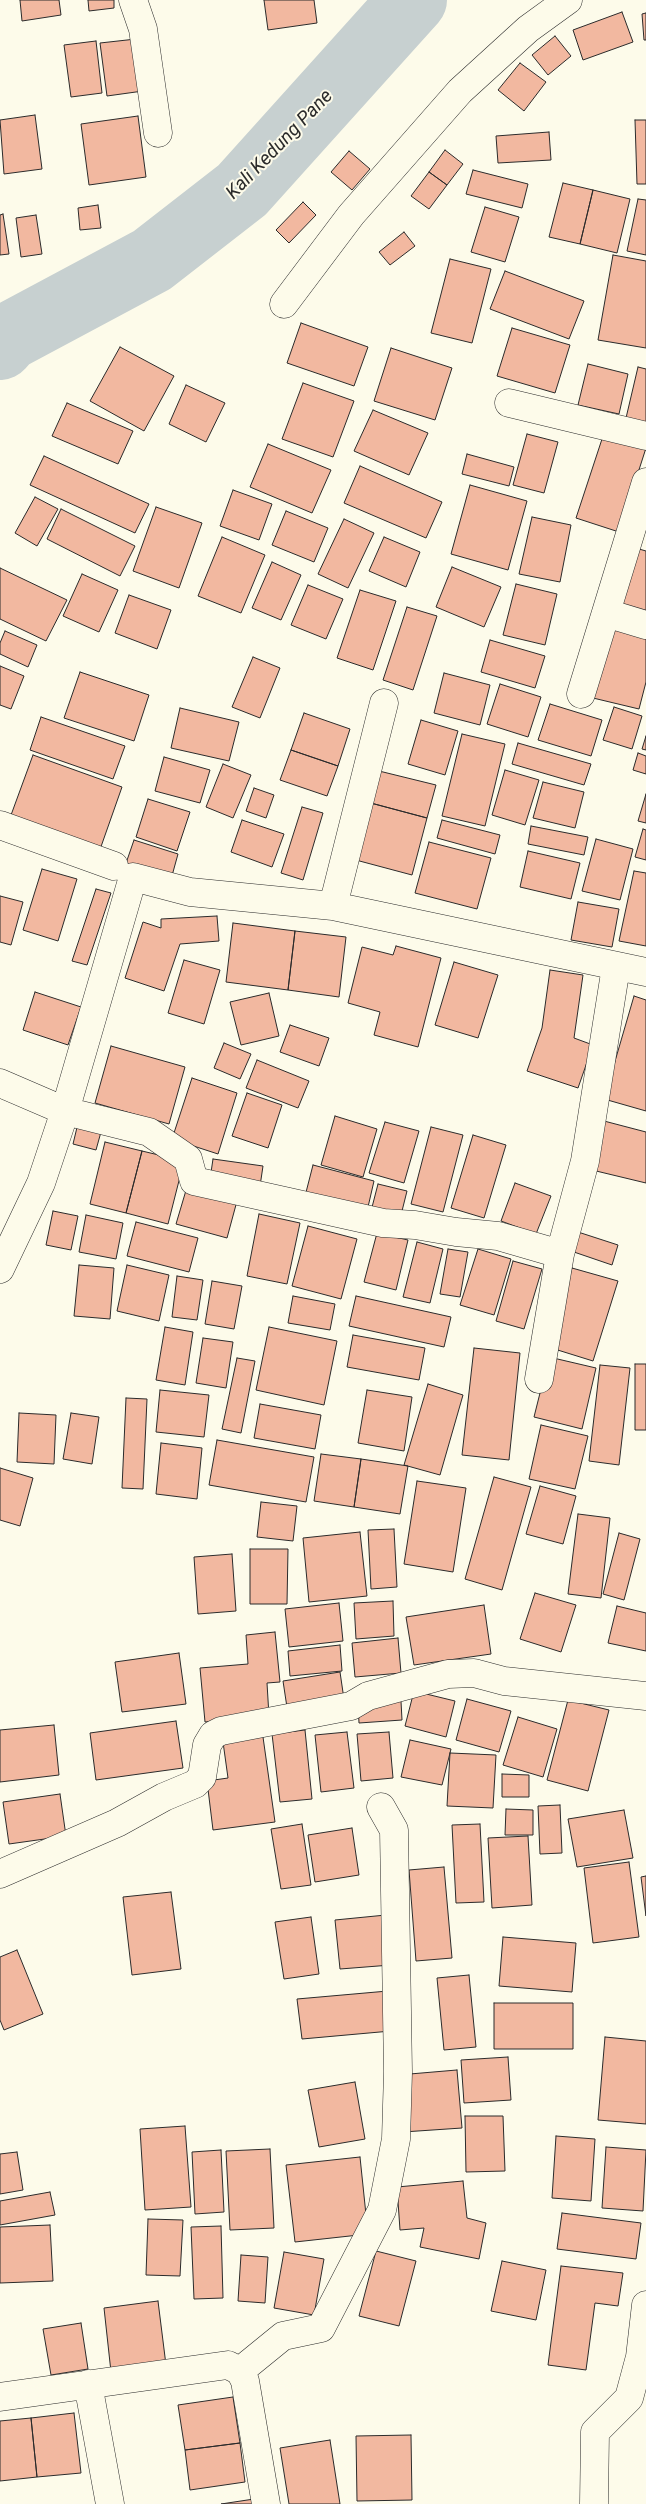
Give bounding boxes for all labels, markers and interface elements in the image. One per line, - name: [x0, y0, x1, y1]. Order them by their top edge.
- water label: Kali Kedung Pane: [222, 85, 338, 205]

